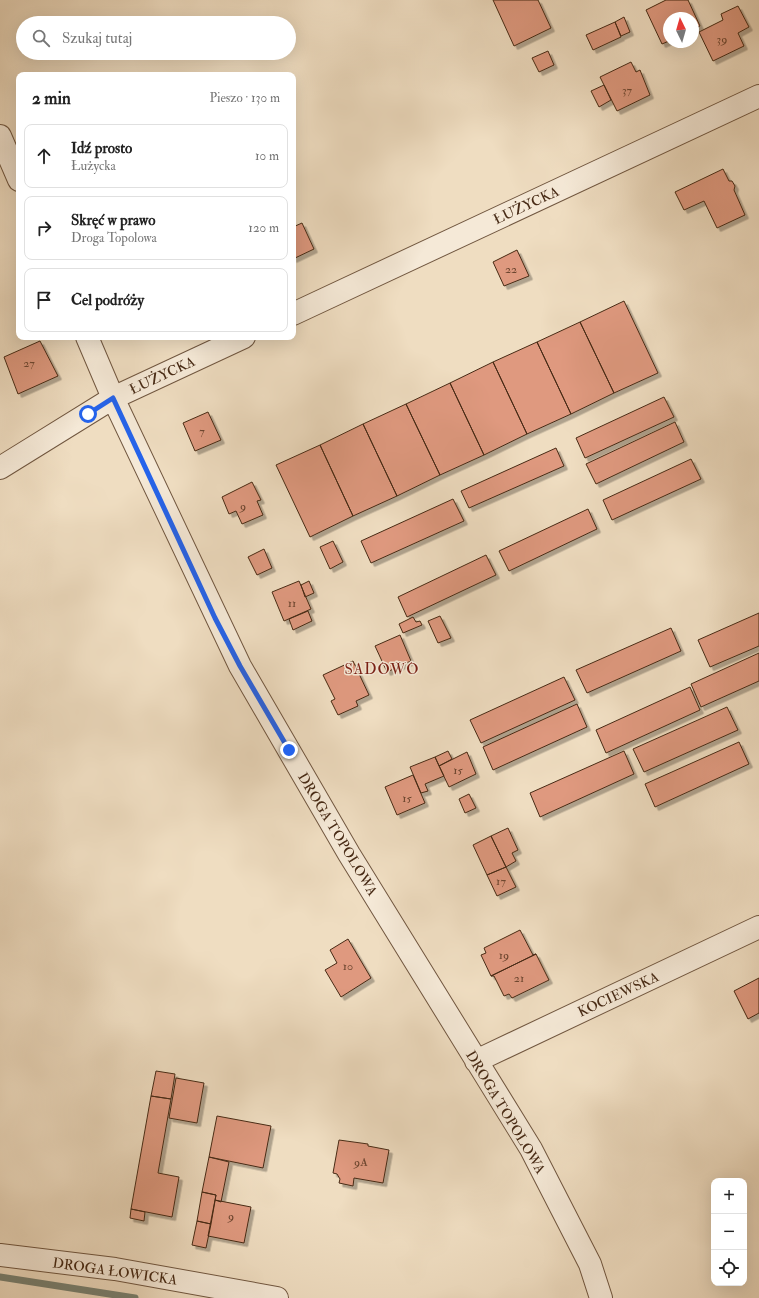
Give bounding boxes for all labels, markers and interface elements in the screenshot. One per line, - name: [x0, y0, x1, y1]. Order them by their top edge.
- north arrow: [663, 12, 699, 48]
- search box: [16, 16, 296, 60]
- icon: search: [30, 27, 52, 49]
- text: Szukaj tutaj: [62, 29, 132, 48]
- house number: 39: [717, 32, 727, 47]
- house number: 37: [622, 83, 633, 98]
- text: 2 min: [32, 88, 71, 109]
- text: Pieszo · 130 m: [209, 90, 280, 106]
- text: Idź prosto: [71, 139, 132, 158]
- icon: ahead: [33, 145, 55, 167]
- text: 10 m: [255, 148, 279, 164]
- text: Łużycka: [71, 158, 116, 174]
- street label: ŁUŻYCKA: [491, 183, 562, 228]
- text: Skręć w prawo: [71, 211, 155, 230]
- icon: right: [33, 217, 55, 239]
- text: 120 m: [248, 220, 279, 236]
- text: Droga Topolowa: [71, 230, 157, 246]
- house number: 22: [505, 262, 517, 277]
- icon: arrive: [33, 289, 55, 311]
- text: Cel podróży: [71, 291, 144, 310]
- street label: ŁUŻYCKA: [127, 353, 198, 398]
- house number: 27: [23, 356, 35, 371]
- route start: [79, 405, 97, 423]
- house number: 7: [199, 424, 205, 439]
- house number: 9: [239, 499, 246, 514]
- house number: 11: [288, 596, 296, 611]
- district label: SADOWO: [344, 660, 420, 679]
- route end: [280, 741, 298, 759]
- house number: 15: [453, 763, 463, 778]
- street label: DROGA TOPOLOWA: [294, 770, 381, 899]
- house number: 15: [402, 791, 412, 806]
- house number: 17: [496, 874, 506, 889]
- house number: 19: [499, 948, 509, 963]
- house number: 10: [343, 959, 353, 974]
- street label: KOCIEWSKA: [575, 968, 661, 1021]
- house number: 21: [514, 971, 524, 986]
- street label: DROGA TOPOLOWA: [462, 1048, 549, 1177]
- house number: 9A: [353, 1155, 368, 1170]
- map controls: [711, 1178, 747, 1286]
- button: +: [711, 1178, 747, 1214]
- house number: 9: [227, 1209, 234, 1224]
- button: −: [711, 1214, 747, 1250]
- button: locate: [711, 1250, 747, 1286]
- street label: DROGA ŁOWICKA: [51, 1254, 179, 1289]

